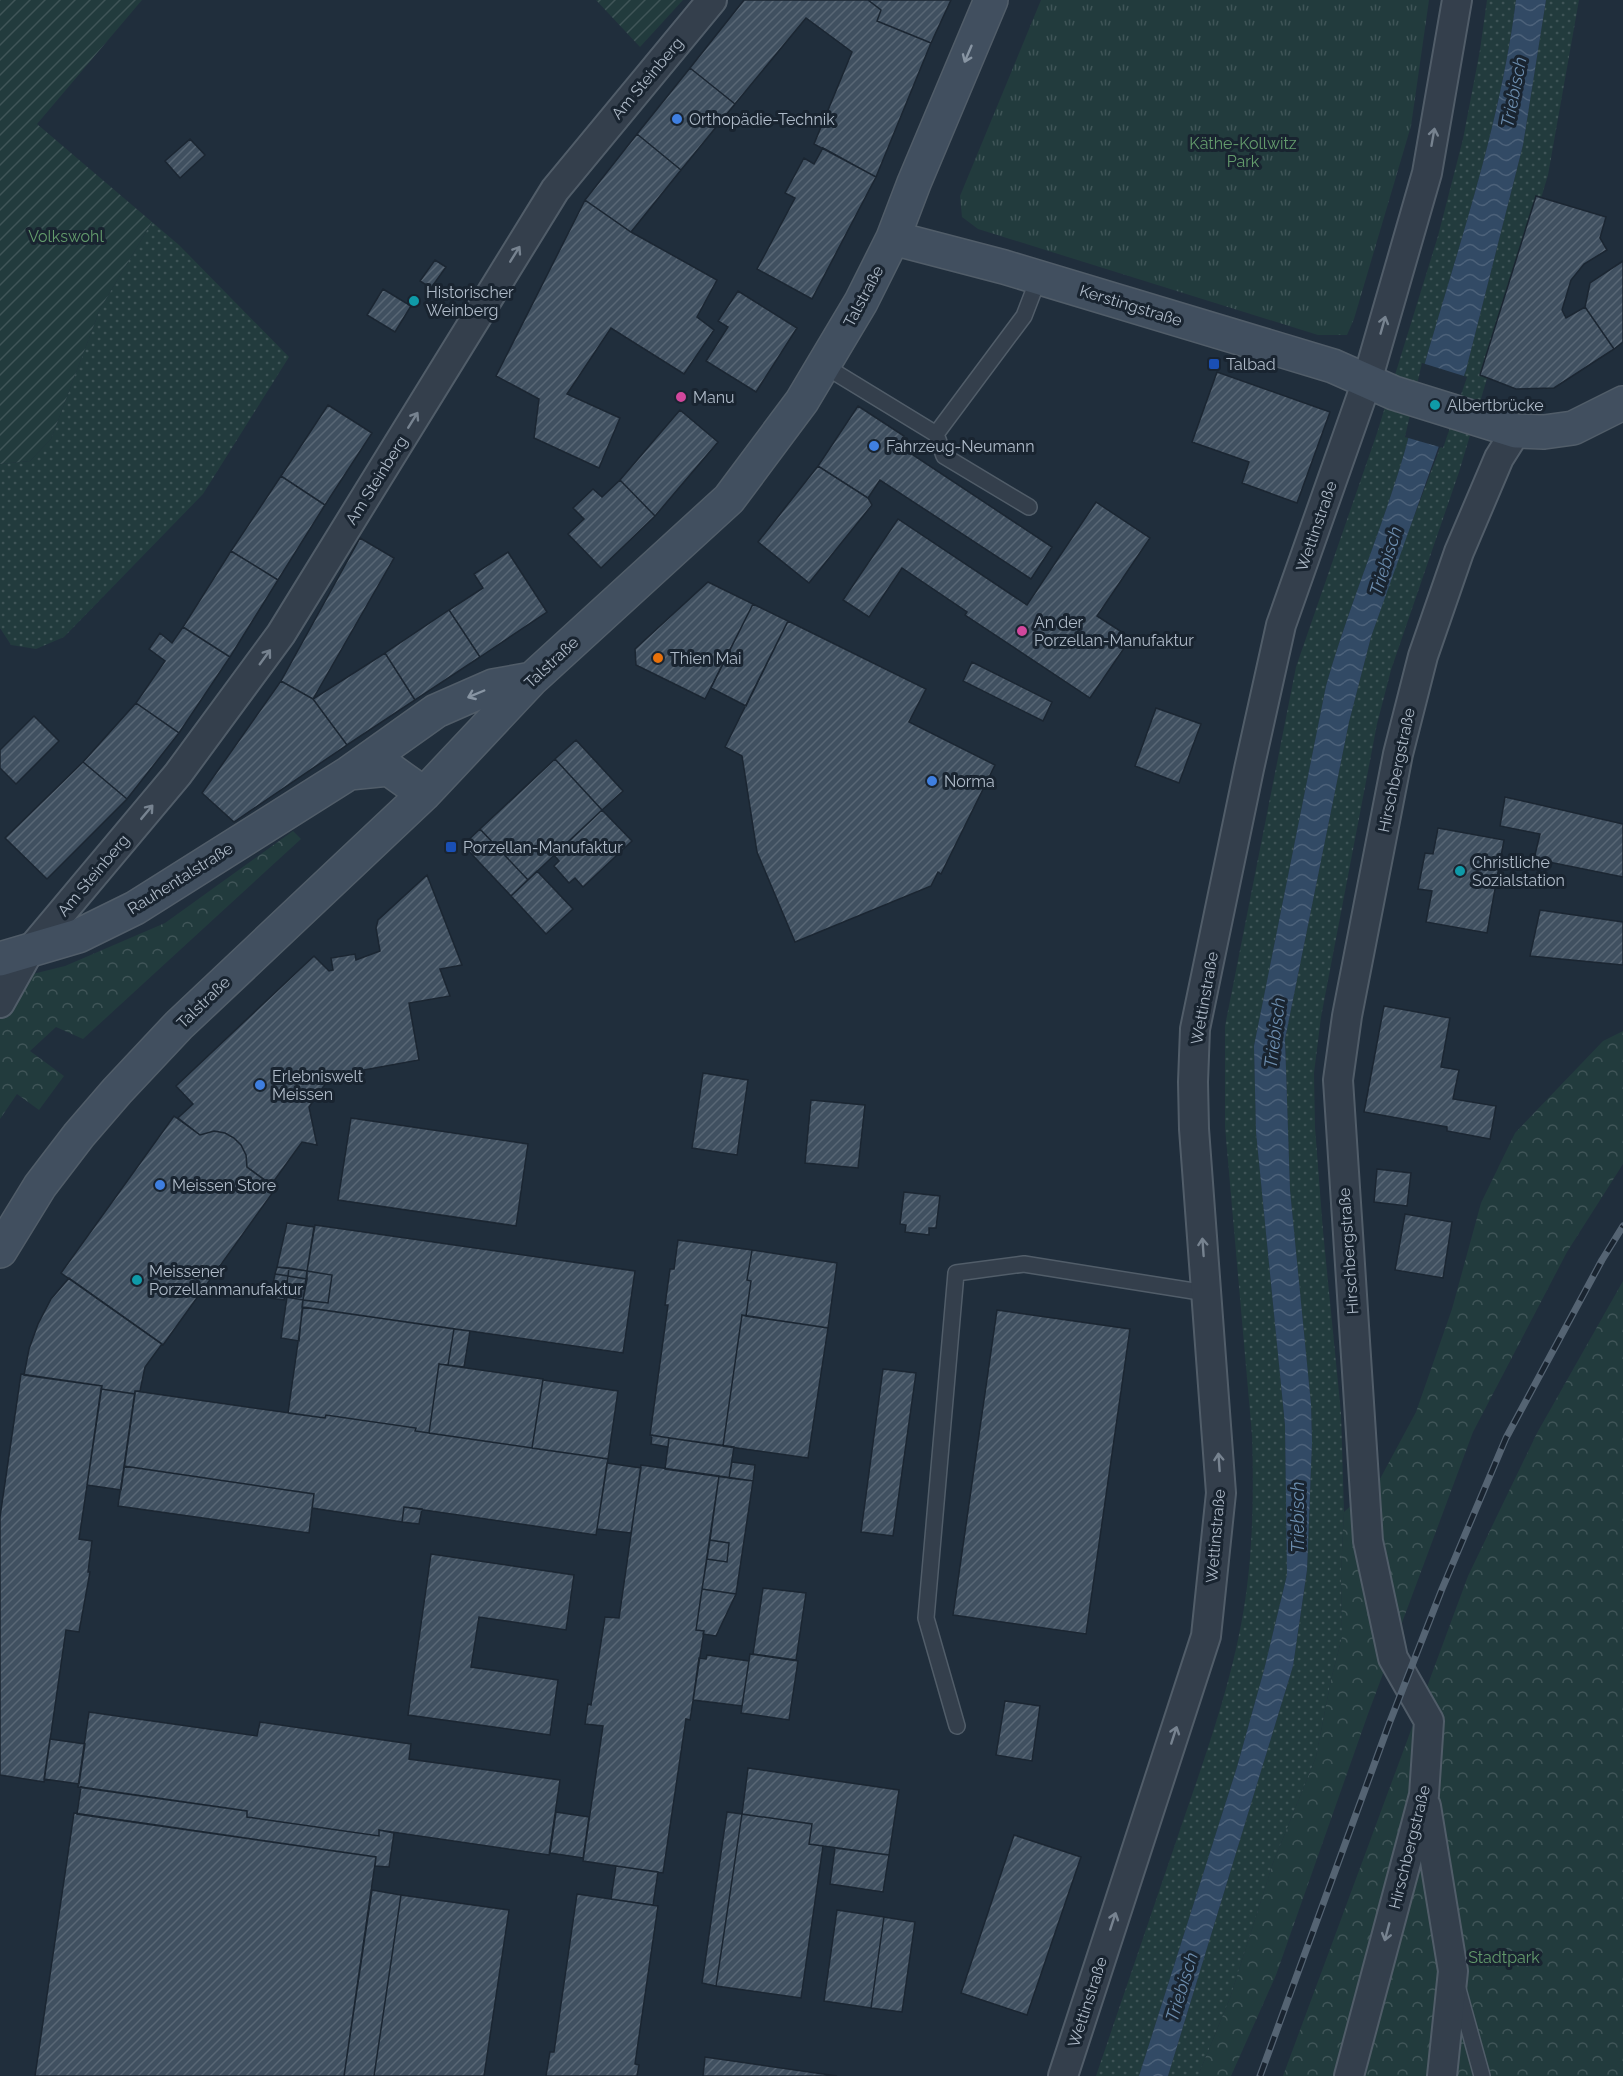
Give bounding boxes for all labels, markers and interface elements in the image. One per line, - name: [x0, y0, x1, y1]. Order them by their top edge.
- street label: Am Steinberg: [608, 33, 687, 123]
- one-way arrow: [962, 45, 973, 63]
- water label: Triebisch: [1496, 55, 1531, 129]
- place label: Orthopädie-Technik: [689, 110, 835, 129]
- marker: Orthopädie-Technik: [670, 112, 684, 126]
- one-way arrow: [1428, 127, 1439, 147]
- park label: Käthe-Kollwitz Park: [1189, 134, 1297, 171]
- park label: Volkswohl: [28, 227, 104, 246]
- one-way arrow: [510, 246, 522, 263]
- street label: Talstraße: [839, 262, 888, 330]
- street label: Kerstingstraße: [1077, 281, 1184, 330]
- place label: Historischer Weinberg: [426, 283, 514, 320]
- marker: Historischer Weinberg: [407, 294, 421, 308]
- one-way arrow: [1378, 316, 1389, 335]
- place label: Talbad: [1226, 355, 1276, 374]
- marker: Talbad: [1207, 357, 1221, 371]
- place label: Manu: [693, 388, 735, 407]
- marker: Manu: [674, 390, 688, 404]
- place label: Albertbrücke: [1447, 396, 1544, 415]
- marker: Albertbrücke: [1428, 398, 1442, 412]
- one-way arrow: [407, 412, 419, 429]
- street label: Am Steinberg: [342, 432, 411, 528]
- place label: Fahrzeug-Neumann: [886, 437, 1034, 456]
- marker: Fahrzeug-Neumann: [867, 439, 881, 453]
- street label: Wettinstraße: [1292, 479, 1341, 574]
- water label: Triebisch: [1365, 524, 1406, 598]
- place label: An der Porzellan-Manufaktur: [1034, 613, 1194, 650]
- marker: An der Porzellan-Manufaktur: [1015, 624, 1029, 638]
- street label: Talstraße: [520, 633, 582, 692]
- one-way arrow: [259, 649, 271, 665]
- place label: Thien Mai: [670, 649, 742, 668]
- marker: Thien Mai: [651, 651, 665, 665]
- one-way arrow: [467, 689, 486, 700]
- street label: Hirschbergstraße: [1374, 706, 1419, 834]
- place label: Norma: [944, 772, 995, 791]
- marker: Norma: [925, 774, 939, 788]
- one-way arrow: [140, 804, 153, 820]
- street label: Am Steinberg: [54, 830, 133, 920]
- street label: Rauhentalstraße: [124, 838, 236, 918]
- place label: Porzellan-Manufaktur: [463, 838, 623, 857]
- marker: Porzellan-Manufaktur: [444, 840, 458, 854]
- place label: Christliche Sozialstation: [1472, 853, 1565, 890]
- marker: Christliche Sozialstation: [1453, 864, 1467, 878]
- street label: Wettinstraße: [1187, 950, 1222, 1046]
- street label: Talstraße: [173, 972, 234, 1032]
- water label: Triebisch: [1260, 996, 1289, 1070]
- place label: Erlebniswelt Meissen: [272, 1067, 364, 1104]
- marker: Erlebniswelt Meissen: [253, 1078, 267, 1092]
- place label: Meissen Store: [172, 1176, 276, 1195]
- marker: Meissen Store: [153, 1178, 167, 1192]
- street label: Hirschbergstraße: [1335, 1187, 1362, 1315]
- one-way arrow: [1197, 1237, 1208, 1257]
- place label: Meissener Porzellanmanufaktur: [149, 1262, 303, 1299]
- marker: Meissener Porzellanmanufaktur: [130, 1273, 144, 1287]
- one-way arrow: [1213, 1453, 1224, 1472]
- water label: Triebisch: [1287, 1481, 1308, 1553]
- street label: Wettinstraße: [1202, 1488, 1229, 1584]
- one-way arrow: [1169, 1726, 1180, 1745]
- street label: Hirschbergstraße: [1385, 1783, 1434, 1911]
- one-way arrow: [1109, 1912, 1120, 1930]
- one-way arrow: [1381, 1922, 1393, 1941]
- park label: Stadtpark: [1468, 1948, 1540, 1967]
- water label: Triebisch: [1161, 1950, 1202, 2024]
- street label: Wettinstraße: [1064, 1954, 1111, 2050]

